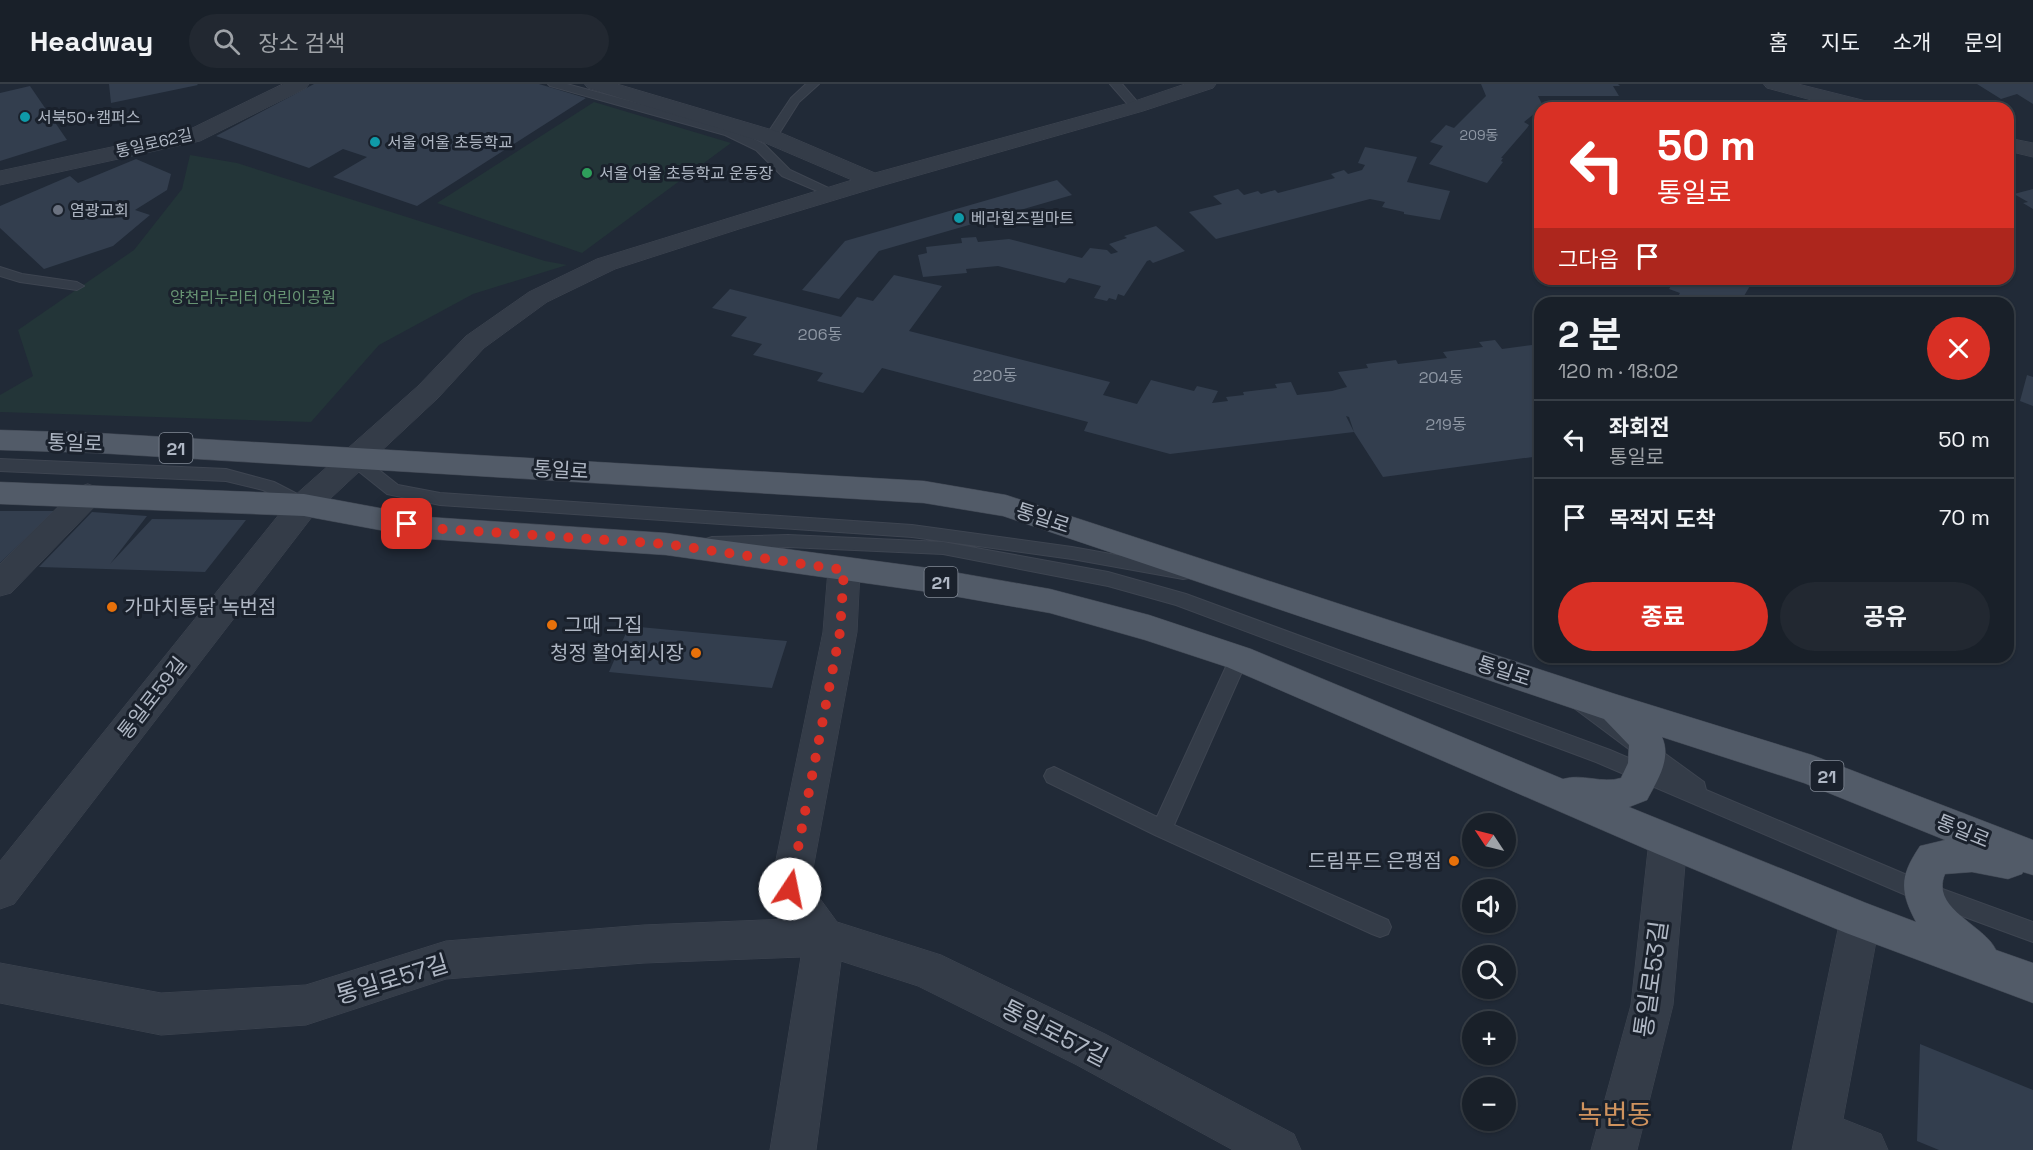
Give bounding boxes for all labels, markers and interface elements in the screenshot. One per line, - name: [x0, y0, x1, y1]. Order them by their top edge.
- search box: [189, 14, 609, 68]
- text: Headway: [30, 23, 153, 59]
- icon: search: [210, 25, 243, 58]
- text: 장소 검색: [258, 29, 345, 57]
- text: 홈: [1769, 29, 1788, 56]
- text: 지도: [1821, 29, 1860, 56]
- text: 소개: [1893, 29, 1931, 56]
- text: 문의: [1964, 29, 2003, 56]
- place label: 서북50+캠퍼스: [37, 107, 140, 128]
- marker: 서북50+캠퍼스: [18, 110, 32, 124]
- text: 50 m: [1657, 119, 1756, 172]
- street label: 통일로62길: [114, 124, 194, 162]
- house number: 209동: [1460, 126, 1499, 144]
- icon: left: [1558, 126, 1636, 204]
- place label: 서울 어울 초등학교: [387, 132, 513, 153]
- marker: 서울 어울 초등학교: [368, 135, 382, 149]
- place label: 서울 어울 초등학교 운동장: [599, 163, 774, 184]
- marker: 서울 어울 초등학교 운동장: [580, 166, 594, 180]
- text: 통일로: [1657, 175, 1732, 210]
- place label: 염광교회: [70, 200, 129, 221]
- marker: 염광교회: [51, 203, 65, 217]
- place label: 베라힐즈필마트: [971, 208, 1074, 229]
- marker: 베라힐즈필마트: [952, 211, 966, 225]
- icon: arrive: [1631, 240, 1664, 273]
- text: 그다음: [1558, 245, 1619, 273]
- park label: 양천리누리터 어린이공원: [170, 287, 336, 308]
- text: 2 분: [1558, 312, 1622, 358]
- button: close: [1927, 317, 1990, 380]
- house number: 206동: [798, 324, 842, 345]
- text: 120 m · 18:02: [1558, 358, 1678, 384]
- house number: 220동: [973, 365, 1017, 386]
- house number: 204동: [1419, 367, 1464, 388]
- text: 좌회전: [1609, 413, 1670, 441]
- house number: 219동: [1426, 414, 1467, 435]
- icon: left: [1558, 423, 1591, 456]
- text: 50 m: [1938, 425, 1990, 453]
- street label: 통일로: [47, 429, 103, 457]
- road number: 21: [160, 433, 192, 463]
- text: 통일로: [1609, 444, 1664, 470]
- street label: 통일로: [533, 456, 589, 484]
- street label: 통일로: [1013, 497, 1073, 539]
- pin: [381, 498, 432, 549]
- icon: arrive: [1558, 501, 1591, 534]
- text: 70 m: [1939, 503, 1990, 531]
- text: 목적지 도착: [1609, 505, 1716, 533]
- icon: arrive: [390, 507, 423, 540]
- road number: 21: [924, 567, 958, 597]
- button: 종료: [1558, 582, 1768, 651]
- button: 공유: [1780, 582, 1990, 651]
- place label: 가마치통닭 녹번점: [124, 594, 276, 620]
- marker: 가마치통닭 녹번점: [105, 600, 119, 614]
- place label: 그때 그집: [564, 612, 643, 638]
- marker: 그때 그집: [545, 618, 559, 632]
- place label: 청정 활어회시장: [550, 640, 684, 666]
- marker: 청정 활어회시장: [689, 646, 703, 660]
- street label: 통일로: [1474, 650, 1534, 692]
- street label: 통일로59길: [112, 651, 192, 745]
- road number: 21: [1810, 761, 1844, 791]
- street label: 통일로: [1933, 809, 1993, 853]
- north arrow: [1462, 813, 1516, 867]
- map controls: [1462, 813, 1516, 1131]
- place label: 드림푸드 은평점: [1308, 848, 1442, 874]
- marker: 드림푸드 은평점: [1447, 854, 1461, 868]
- position arrow: [758, 857, 822, 921]
- button: sound: [1462, 879, 1516, 933]
- street label: 통일로53길: [1627, 919, 1675, 1039]
- button: search: [1462, 945, 1516, 999]
- street label: 통일로57길: [332, 947, 452, 1011]
- street label: 통일로57길: [996, 993, 1114, 1073]
- button: +: [1462, 1011, 1516, 1065]
- button: −: [1462, 1077, 1516, 1131]
- district label: 녹번동: [1578, 1097, 1652, 1132]

